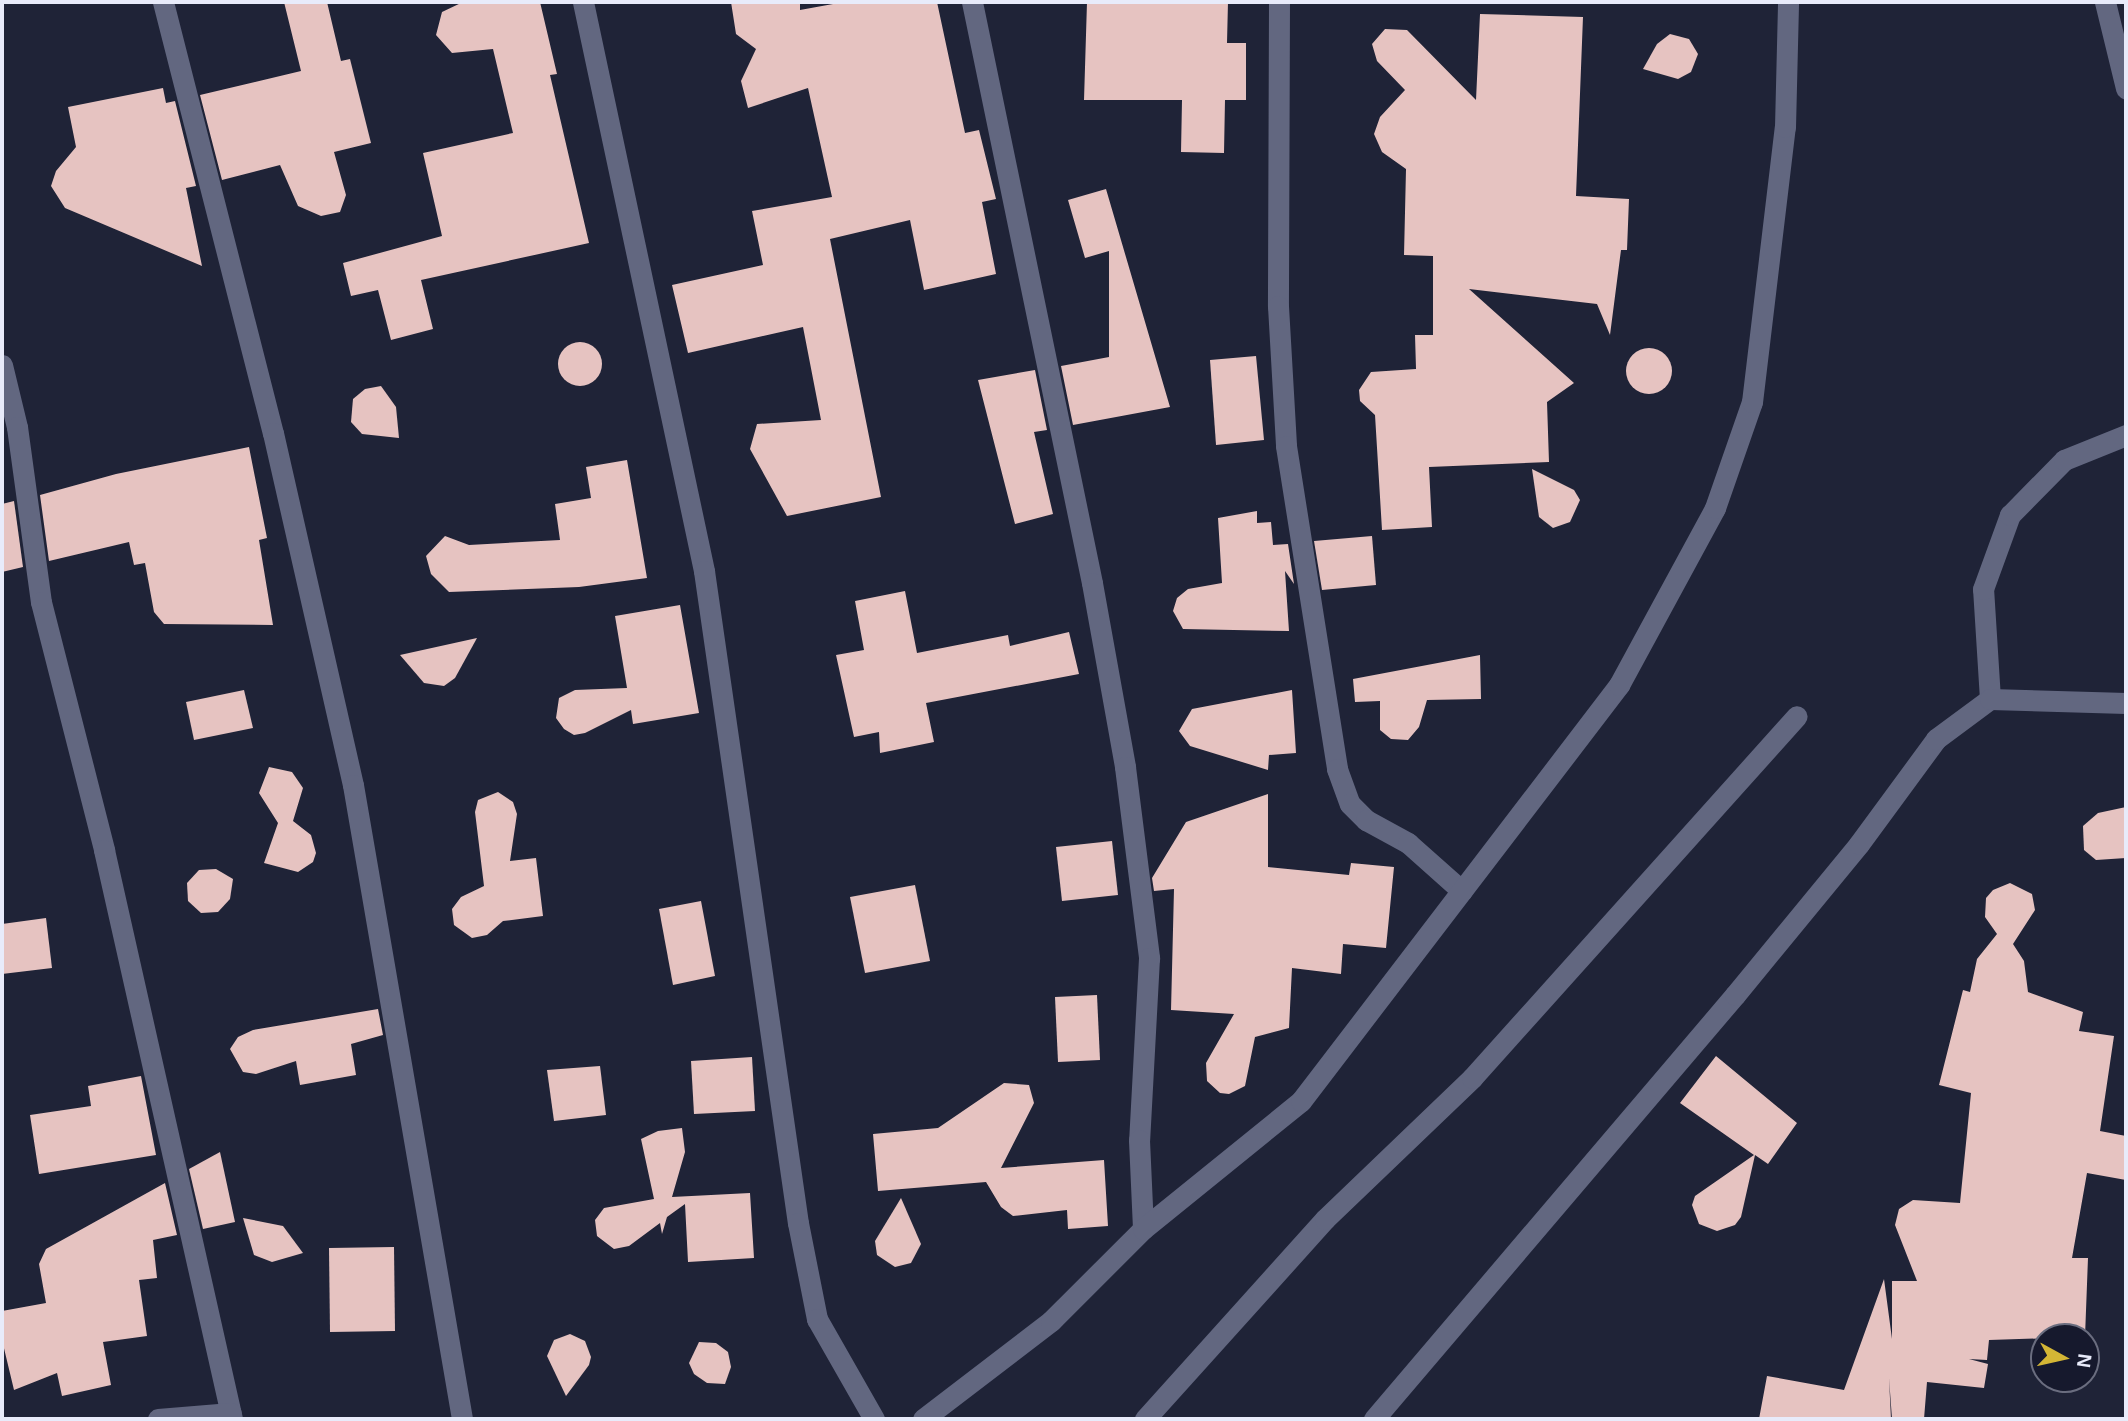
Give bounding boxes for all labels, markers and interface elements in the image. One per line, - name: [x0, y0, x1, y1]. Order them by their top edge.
- north arrow: [2030, 1323, 2100, 1393]
- text: N: [2073, 1352, 2096, 1369]

